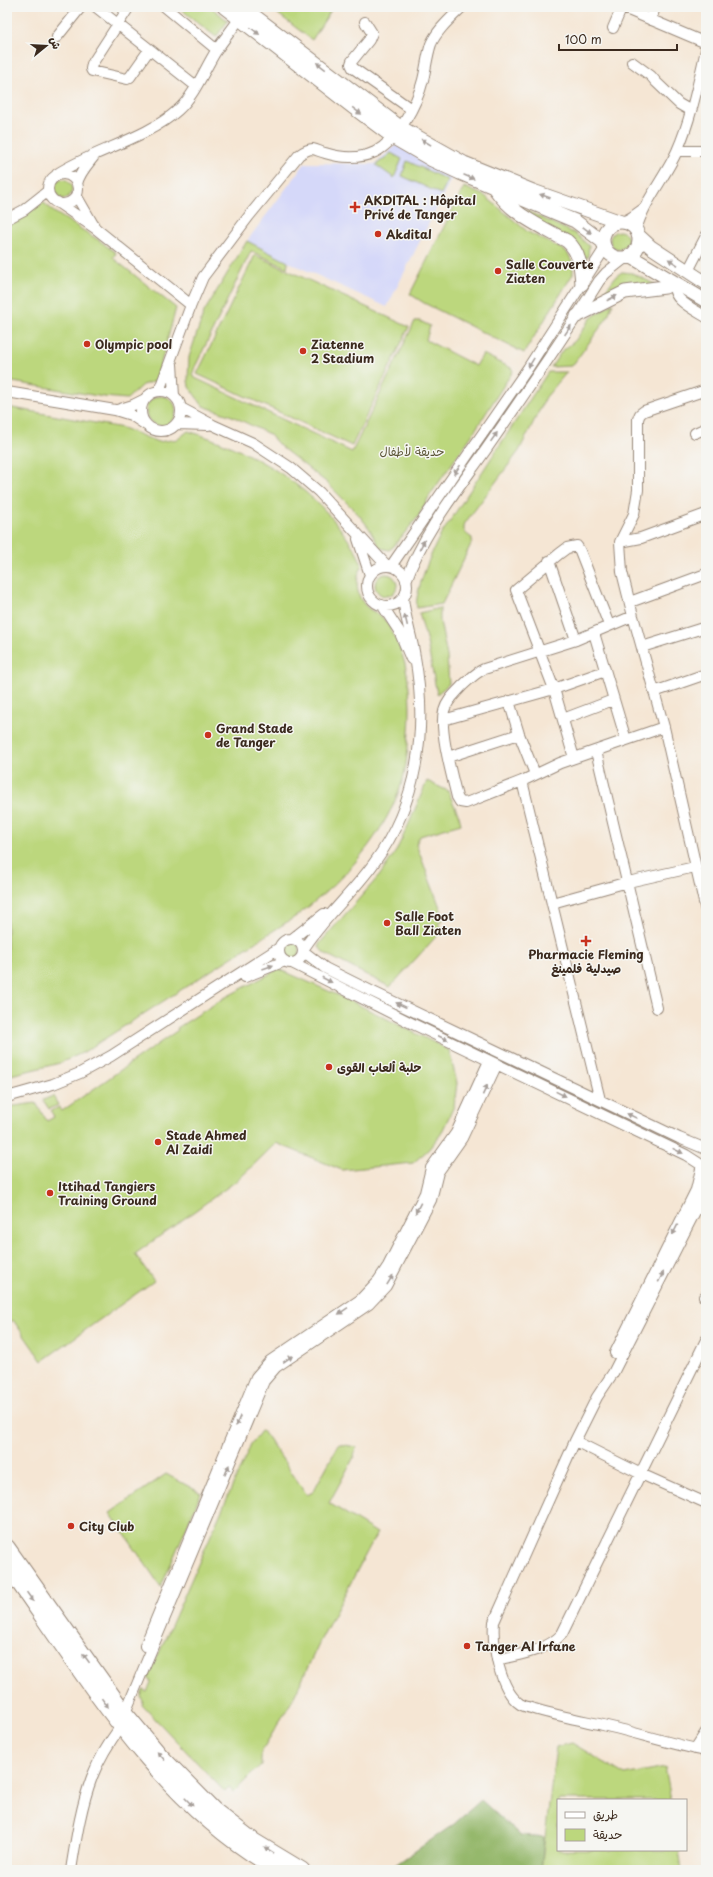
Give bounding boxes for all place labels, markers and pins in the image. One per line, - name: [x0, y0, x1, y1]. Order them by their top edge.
- place label: AKDITAL : Hôpital Privé de Tanger: [364, 191, 476, 223]
- marker: AKDITAL : Hôpital Privé de Tanger: [349, 201, 361, 213]
- place label: Akdital: [386, 225, 432, 243]
- marker: Akdital: [373, 229, 383, 239]
- place label: Salle Couverte Ziaten: [506, 255, 593, 287]
- marker: Salle Couverte Ziaten: [493, 266, 503, 276]
- place label: Olympic pool: [95, 335, 173, 353]
- place label: Ziatenne 2 Stadium: [311, 335, 374, 367]
- marker: Olympic pool: [82, 339, 92, 349]
- marker: Ziatenne 2 Stadium: [298, 346, 308, 356]
- place label: Grand Stade de Tanger: [216, 719, 294, 751]
- marker: Grand Stade de Tanger: [203, 730, 213, 740]
- place label: Salle Foot Ball Ziaten: [395, 907, 461, 939]
- marker: Salle Foot Ball Ziaten: [382, 918, 392, 928]
- marker: Pharmacie Fleming صيدلية فلمينغ: [581, 936, 591, 946]
- place label: Pharmacie Fleming صيدلية فلمينغ: [528, 945, 644, 978]
- place label: حلبة ألعاب القوى: [337, 1058, 422, 1076]
- marker: حلبة ألعاب القوى: [324, 1062, 334, 1072]
- place label: Stade Ahmed Al Zaidi: [165, 1126, 247, 1158]
- marker: Stade Ahmed Al Zaidi: [153, 1137, 163, 1147]
- place label: Ittihad Tangiers Training Ground: [58, 1177, 157, 1209]
- marker: Ittihad Tangiers Training Ground: [45, 1188, 55, 1198]
- place label: City Club: [79, 1517, 134, 1535]
- marker: City Club: [66, 1521, 76, 1531]
- place label: Tanger Al Irfane: [475, 1637, 576, 1655]
- marker: Tanger Al Irfane: [462, 1641, 472, 1651]

